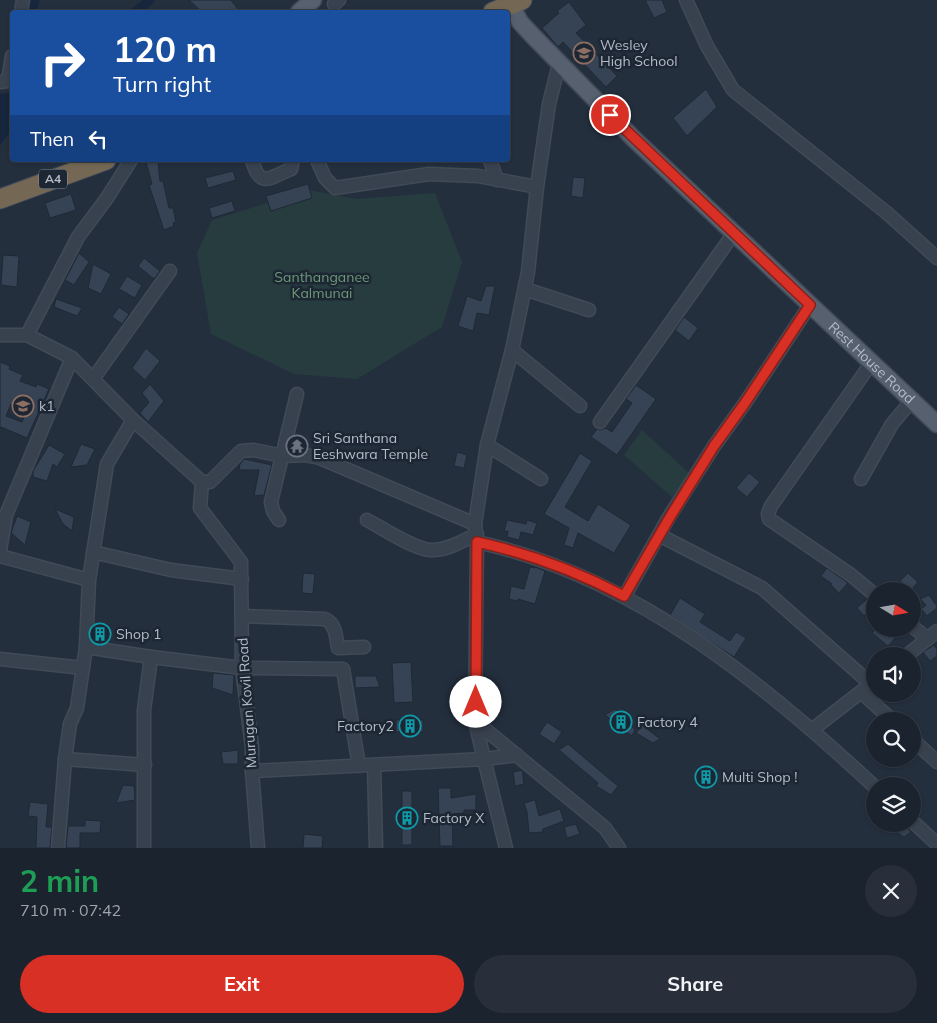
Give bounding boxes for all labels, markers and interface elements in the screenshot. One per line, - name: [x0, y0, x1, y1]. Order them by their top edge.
- text: 120 m: [113, 27, 217, 71]
- icon: right: [30, 30, 95, 95]
- place label: Wesley High School: [600, 36, 678, 70]
- school or university icon: Wesley High School: [572, 41, 596, 65]
- text: Turn right: [113, 70, 211, 98]
- pin: [589, 94, 631, 136]
- icon: arrive: [596, 101, 624, 129]
- icon: left: [84, 125, 112, 153]
- text: Then: [30, 127, 74, 151]
- road number: A4: [39, 170, 67, 188]
- park label: Santhanganee Kalmunai: [274, 268, 370, 302]
- street label: Rest House Road: [825, 318, 919, 408]
- school or university icon: k1: [11, 394, 35, 418]
- place label: k1: [39, 397, 55, 415]
- place label: Sri Santhana Eeshwara Temple: [313, 429, 428, 463]
- temple icon: Sri Santhana Eeshwara Temple: [285, 434, 309, 458]
- north arrow: [866, 582, 921, 638]
- map controls: [866, 582, 921, 832]
- building icon: Shop 1: [88, 622, 112, 646]
- place label: Shop 1: [116, 625, 161, 643]
- street label: Murugan Kovil Road: [233, 637, 261, 769]
- button: sound: [866, 647, 921, 702]
- position arrow: [449, 675, 501, 727]
- building icon: Factory 4: [609, 710, 633, 734]
- button: search: [866, 712, 921, 767]
- place label: Factory 4: [637, 713, 698, 731]
- building icon: Factory2: [398, 714, 422, 738]
- place label: Factory2: [337, 717, 394, 735]
- building icon: Multi Shop !: [694, 765, 718, 789]
- place label: Multi Shop !: [722, 768, 797, 786]
- button: layers: [866, 777, 921, 832]
- building icon: Factory X: [395, 806, 419, 830]
- place label: Factory X: [423, 809, 484, 827]
- text: 2 min: [20, 862, 99, 900]
- button: close: [865, 865, 917, 917]
- text: 710 m · 07:42: [20, 900, 121, 920]
- button: Exit: [20, 955, 464, 1013]
- button: Share: [474, 955, 917, 1013]

